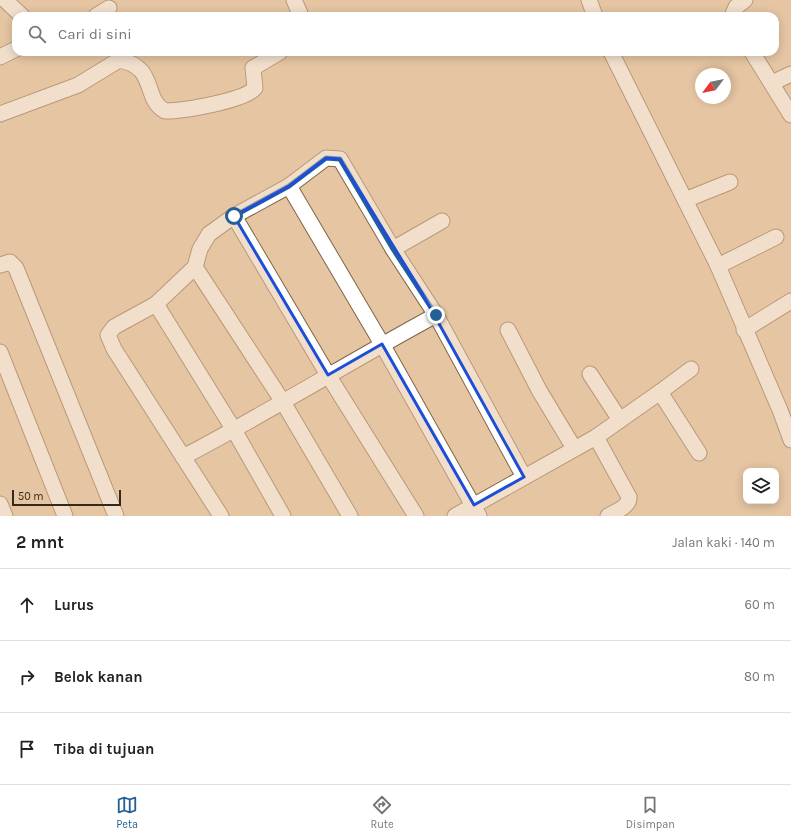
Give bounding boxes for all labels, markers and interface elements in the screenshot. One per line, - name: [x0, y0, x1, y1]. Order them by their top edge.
- search box: [12, 12, 779, 56]
- icon: search: [26, 23, 48, 45]
- text: Cari di sini: [58, 25, 132, 43]
- north arrow: [695, 68, 731, 104]
- route start: [225, 207, 243, 225]
- route end: [427, 306, 445, 324]
- map controls: [743, 468, 779, 504]
- button: layers: [743, 468, 779, 504]
- scale bar: [12, 488, 121, 507]
- text: 50 m: [18, 490, 44, 503]
- text: 2 mnt: [16, 532, 64, 552]
- text: Jalan kaki · 140 m: [672, 535, 775, 550]
- icon: ahead: [16, 594, 38, 616]
- text: Lurus: [54, 596, 94, 614]
- text: 60 m: [745, 597, 775, 612]
- icon: right: [16, 666, 38, 688]
- text: Belok kanan: [54, 668, 143, 686]
- text: 80 m: [744, 669, 775, 684]
- icon: arrive: [16, 738, 38, 760]
- text: Tiba di tujuan: [54, 740, 154, 758]
- tab: Peta: [116, 794, 138, 831]
- tab: Rute: [370, 794, 394, 831]
- tab: Disimpan: [626, 794, 675, 831]

